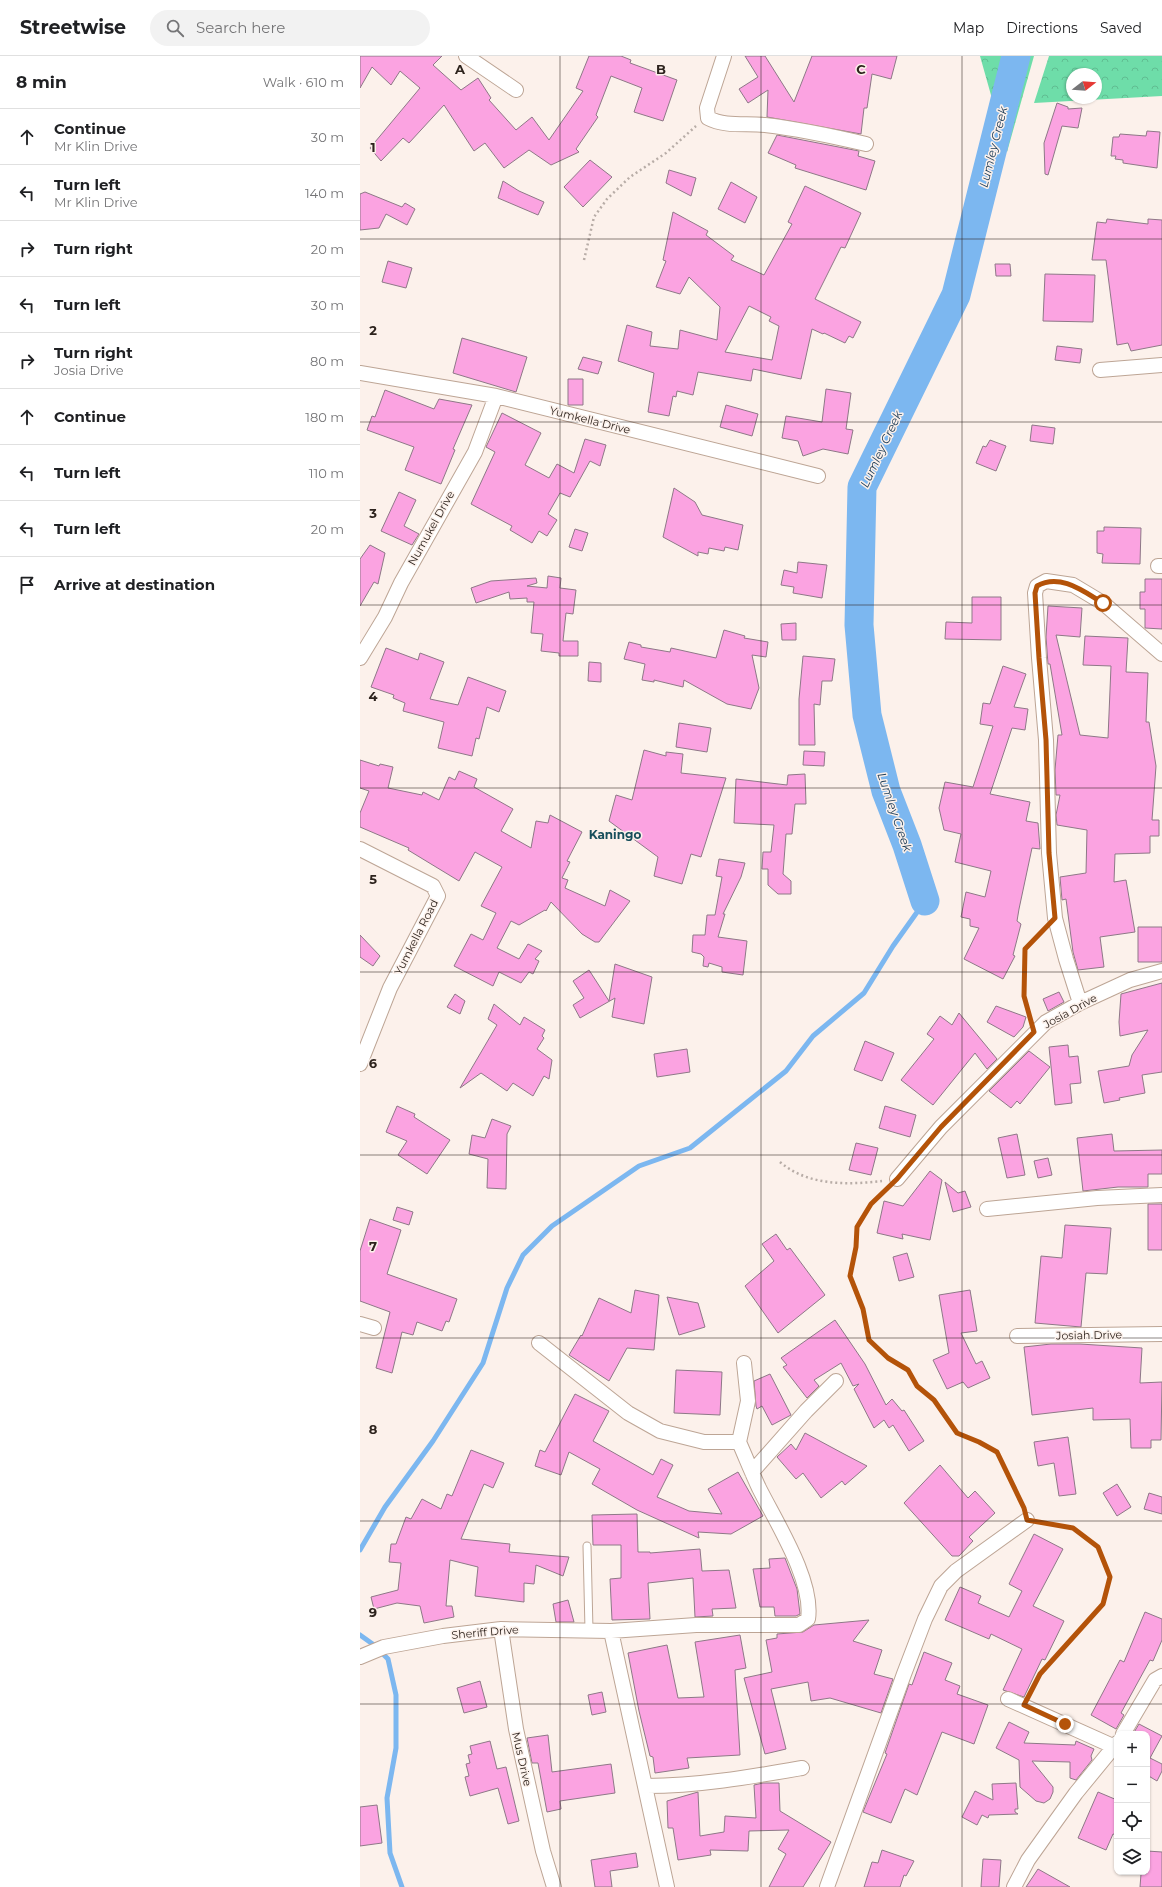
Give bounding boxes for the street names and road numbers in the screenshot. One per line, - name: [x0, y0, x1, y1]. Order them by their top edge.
- street label: Yumkella Drive: [548, 403, 632, 437]
- street label: Numukel Drive: [405, 488, 457, 568]
- street label: Yumkella Road: [391, 897, 441, 977]
- street label: Josia Drive: [1040, 990, 1099, 1032]
- street label: Josiah Drive: [1055, 1327, 1123, 1343]
- street label: Sheriff Drive: [451, 1622, 519, 1642]
- street label: Mus Drive: [509, 1731, 535, 1788]

